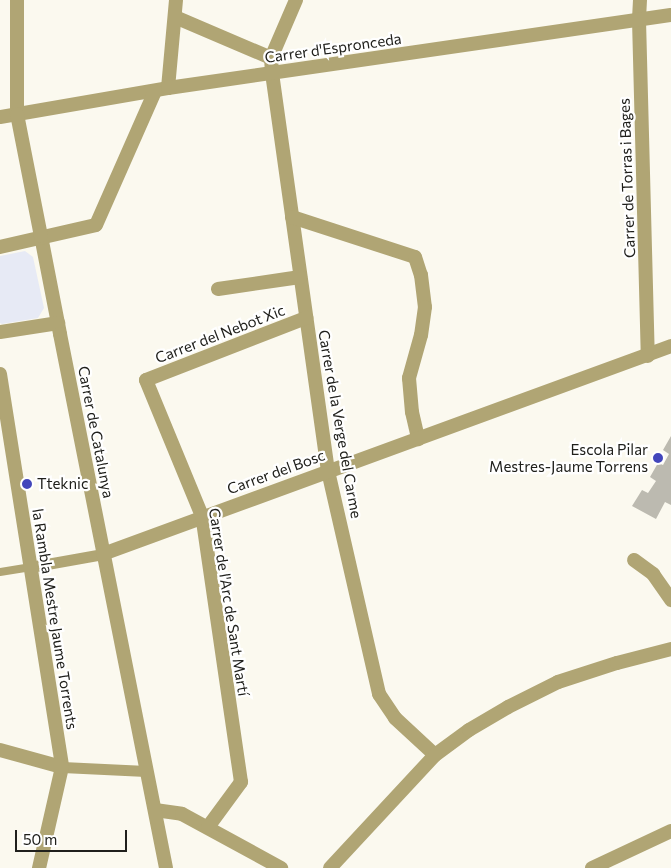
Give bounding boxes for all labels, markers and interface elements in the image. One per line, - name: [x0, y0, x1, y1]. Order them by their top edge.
- street label: Carrer d'Espronceda: [263, 29, 403, 67]
- street label: Carrer de Torras i Bages: [615, 98, 639, 258]
- street label: Carrer del Nebot Xic: [153, 301, 287, 367]
- street label: Carrer de la Verge del Carme: [315, 328, 365, 520]
- street label: Carrer de Catalunya: [74, 364, 118, 500]
- place label: Escola Pilar Mestres-Jaume Torrens: [489, 440, 648, 475]
- street label: Carrer del Bosc: [225, 446, 327, 498]
- marker: Escola Pilar Mestres-Jaume Torrens: [652, 452, 664, 464]
- place label: Tteknic: [37, 475, 88, 493]
- marker: Tteknic: [21, 478, 33, 490]
- street label: la Rambla Mestre Jaume Torrents: [29, 507, 81, 731]
- street label: Carrer de l'Arc de Sant Martí: [205, 507, 253, 697]
- scale bar: [18, 820, 130, 852]
- text: 50 m: [23, 830, 57, 848]

